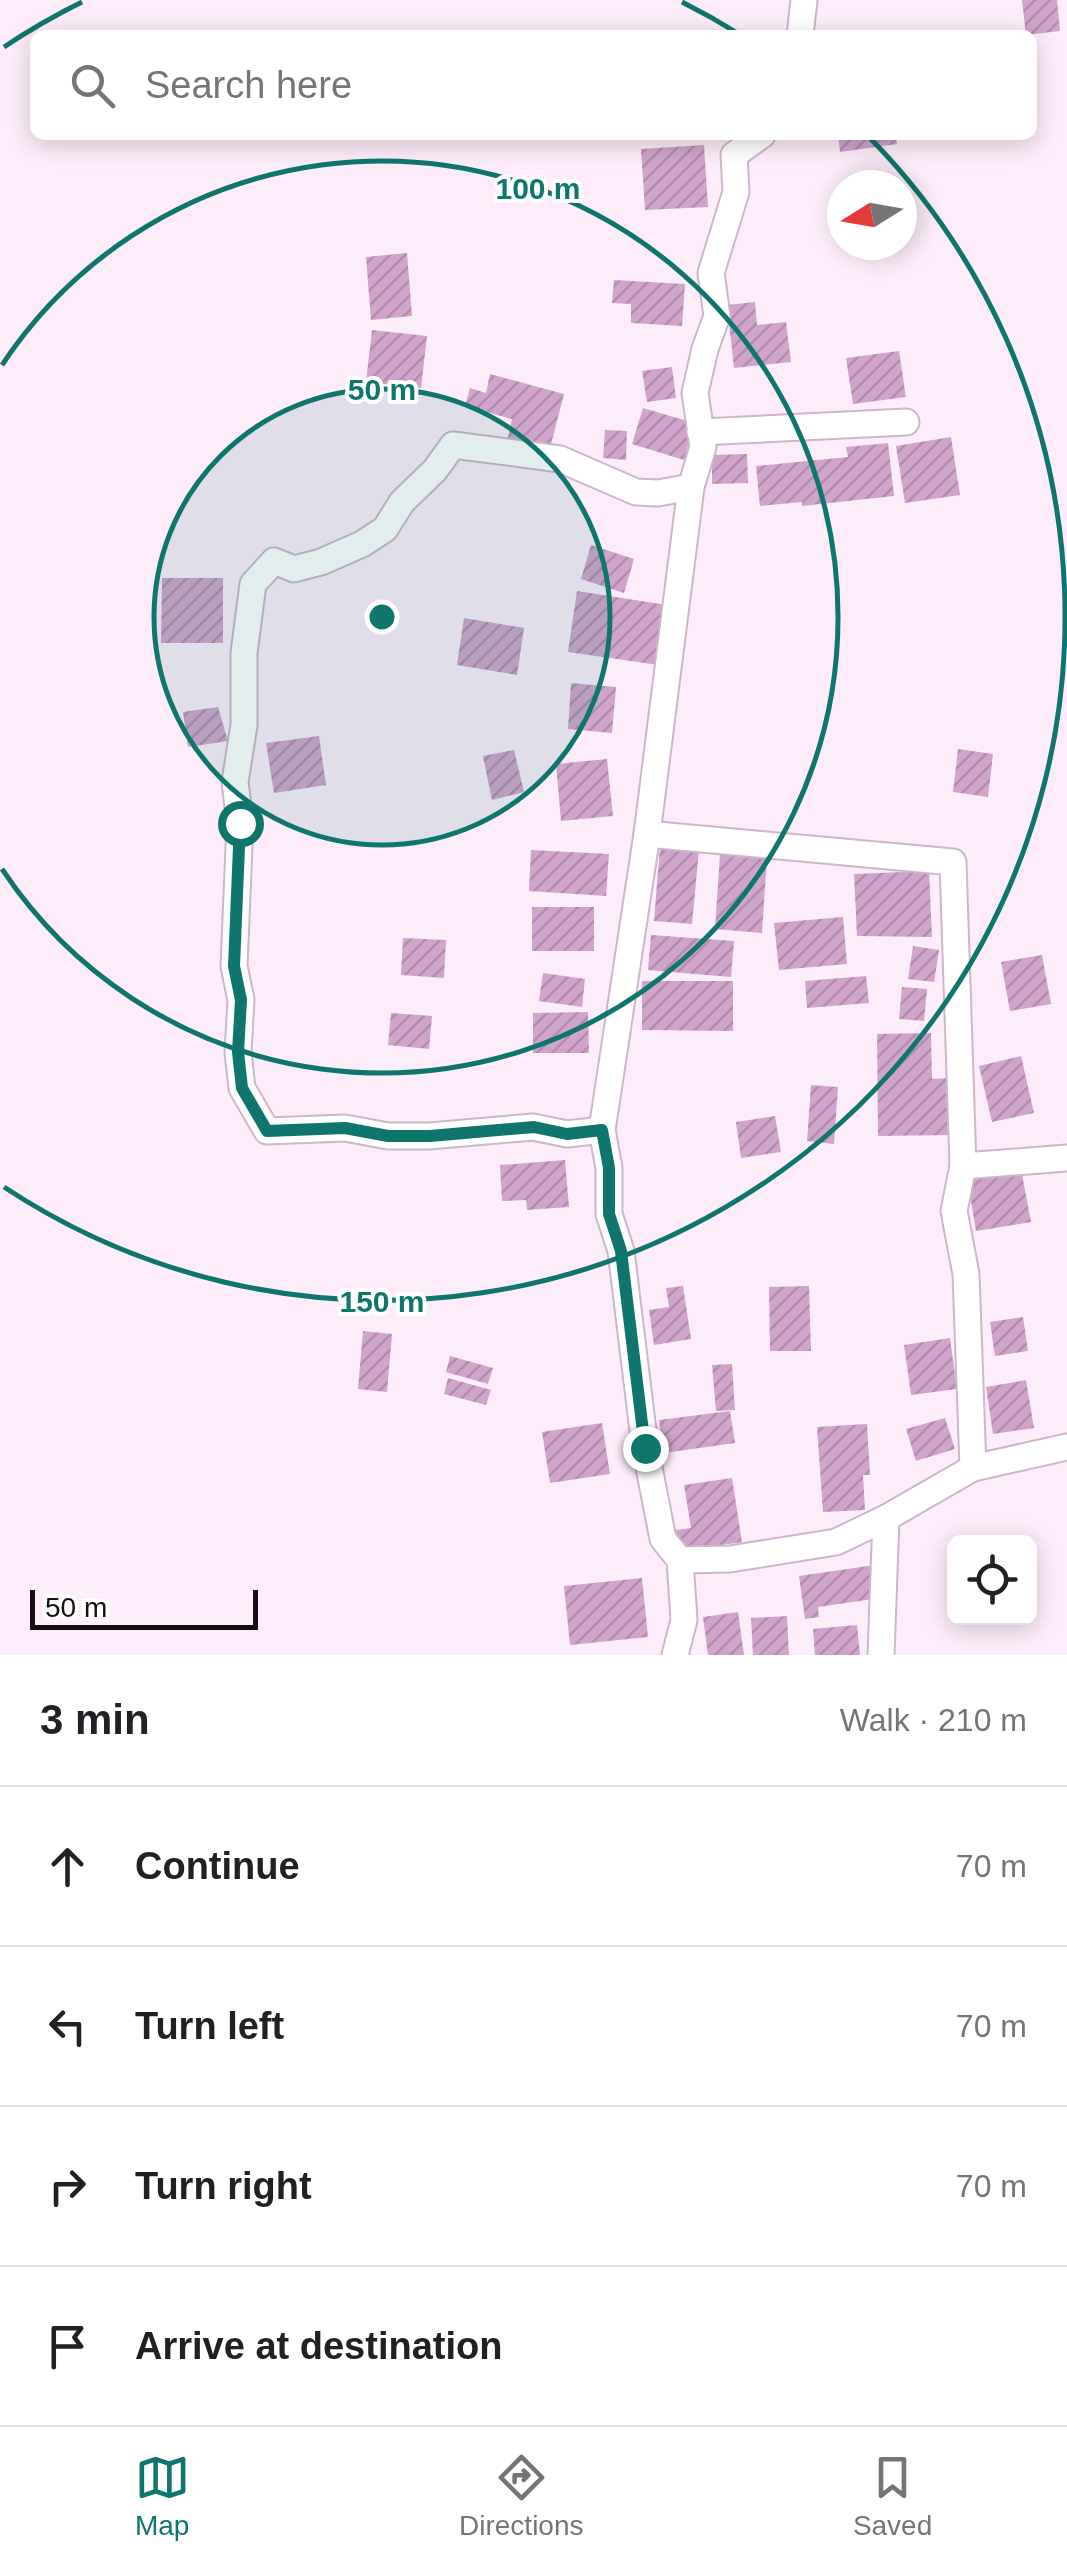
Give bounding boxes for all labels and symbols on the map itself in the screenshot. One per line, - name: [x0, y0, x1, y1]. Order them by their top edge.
- north arrow: [827, 170, 917, 260]
- text: 100 m: [495, 172, 581, 205]
- text: 50 m: [348, 373, 416, 406]
- centre of rings: [364, 599, 400, 635]
- route start: [218, 801, 264, 847]
- text: 150 m: [339, 1285, 425, 1318]
- route end: [623, 1426, 669, 1472]
- scale bar: [30, 1585, 258, 1630]

